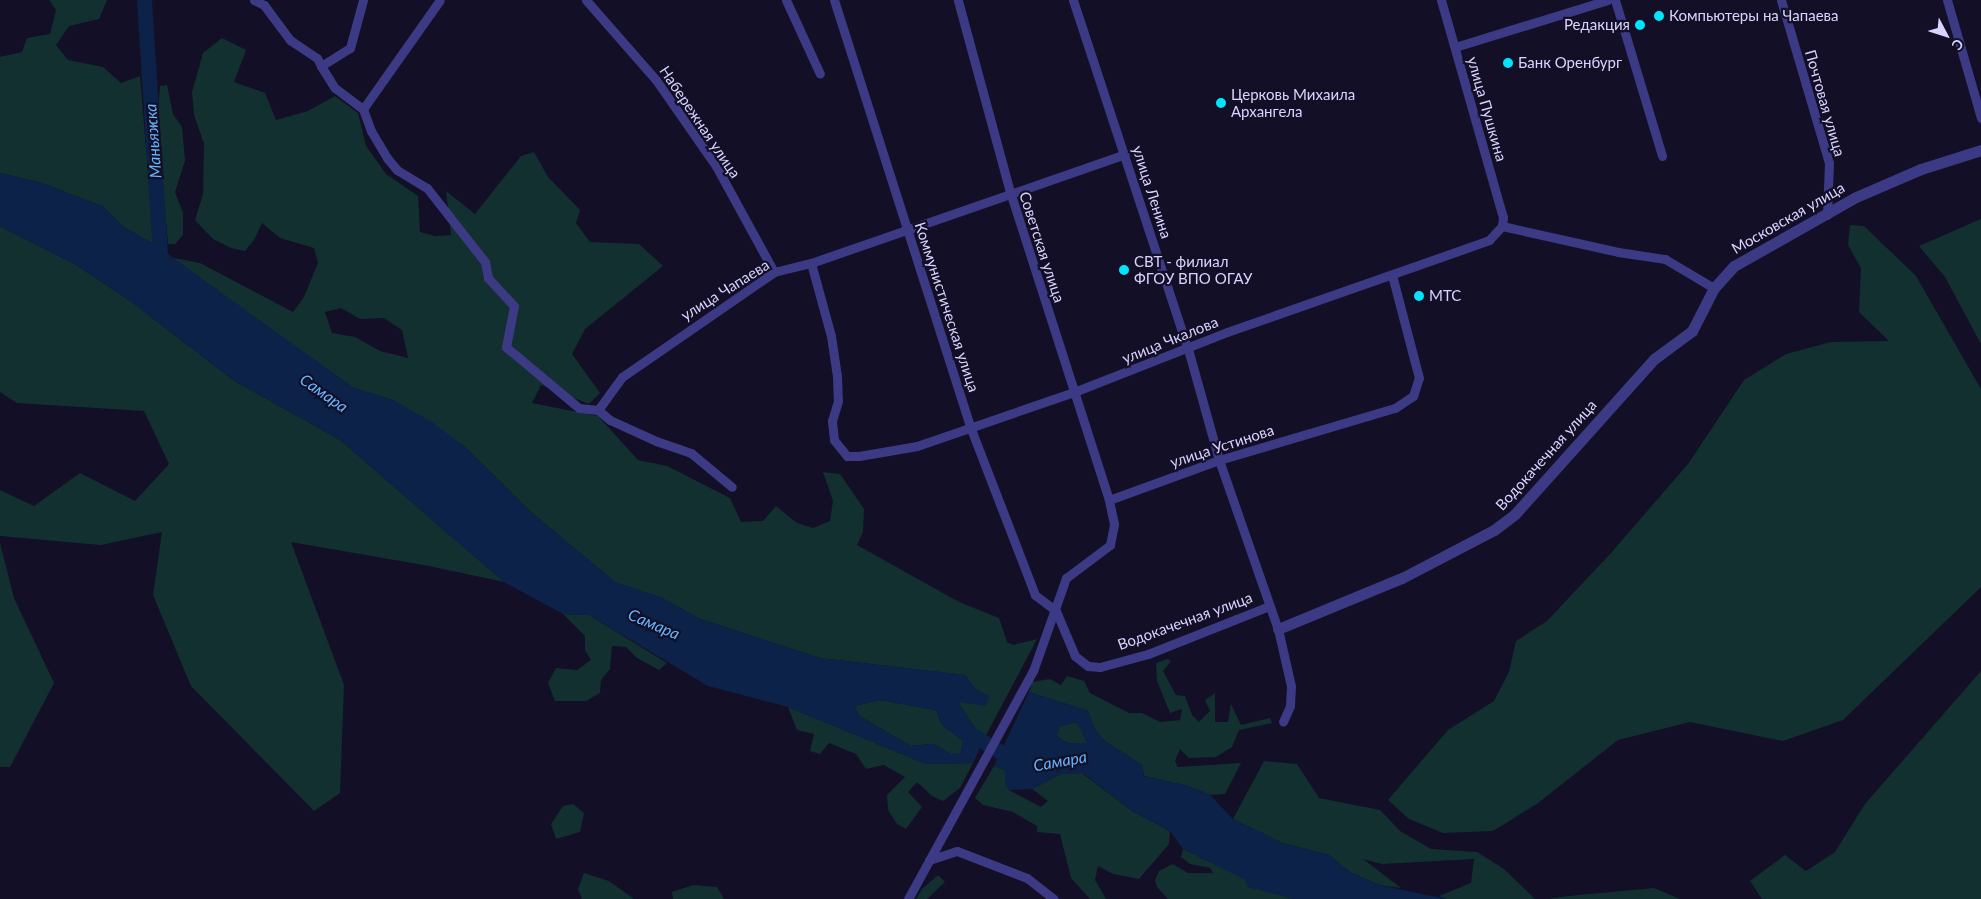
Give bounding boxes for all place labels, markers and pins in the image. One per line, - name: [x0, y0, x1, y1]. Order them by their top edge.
- place label: Компьютеры на Чапаева: [1669, 7, 1838, 25]
- marker: Компьютеры на Чапаева: [1653, 10, 1665, 22]
- place label: Редакция: [1564, 16, 1630, 34]
- marker: Редакция: [1634, 19, 1646, 31]
- place label: Банк Оренбург: [1518, 54, 1622, 72]
- marker: Банк Оренбург: [1502, 57, 1514, 69]
- place label: Церковь Михаила Архангела: [1231, 85, 1355, 120]
- marker: Церковь Михаила Архангела: [1215, 97, 1227, 109]
- place label: СВТ - филиал ФГОУ ВПО ОГАУ: [1134, 252, 1252, 287]
- marker: СВТ - филиал ФГОУ ВПО ОГАУ: [1118, 264, 1130, 276]
- place label: МТС: [1429, 287, 1461, 305]
- marker: МТС: [1413, 290, 1425, 302]

